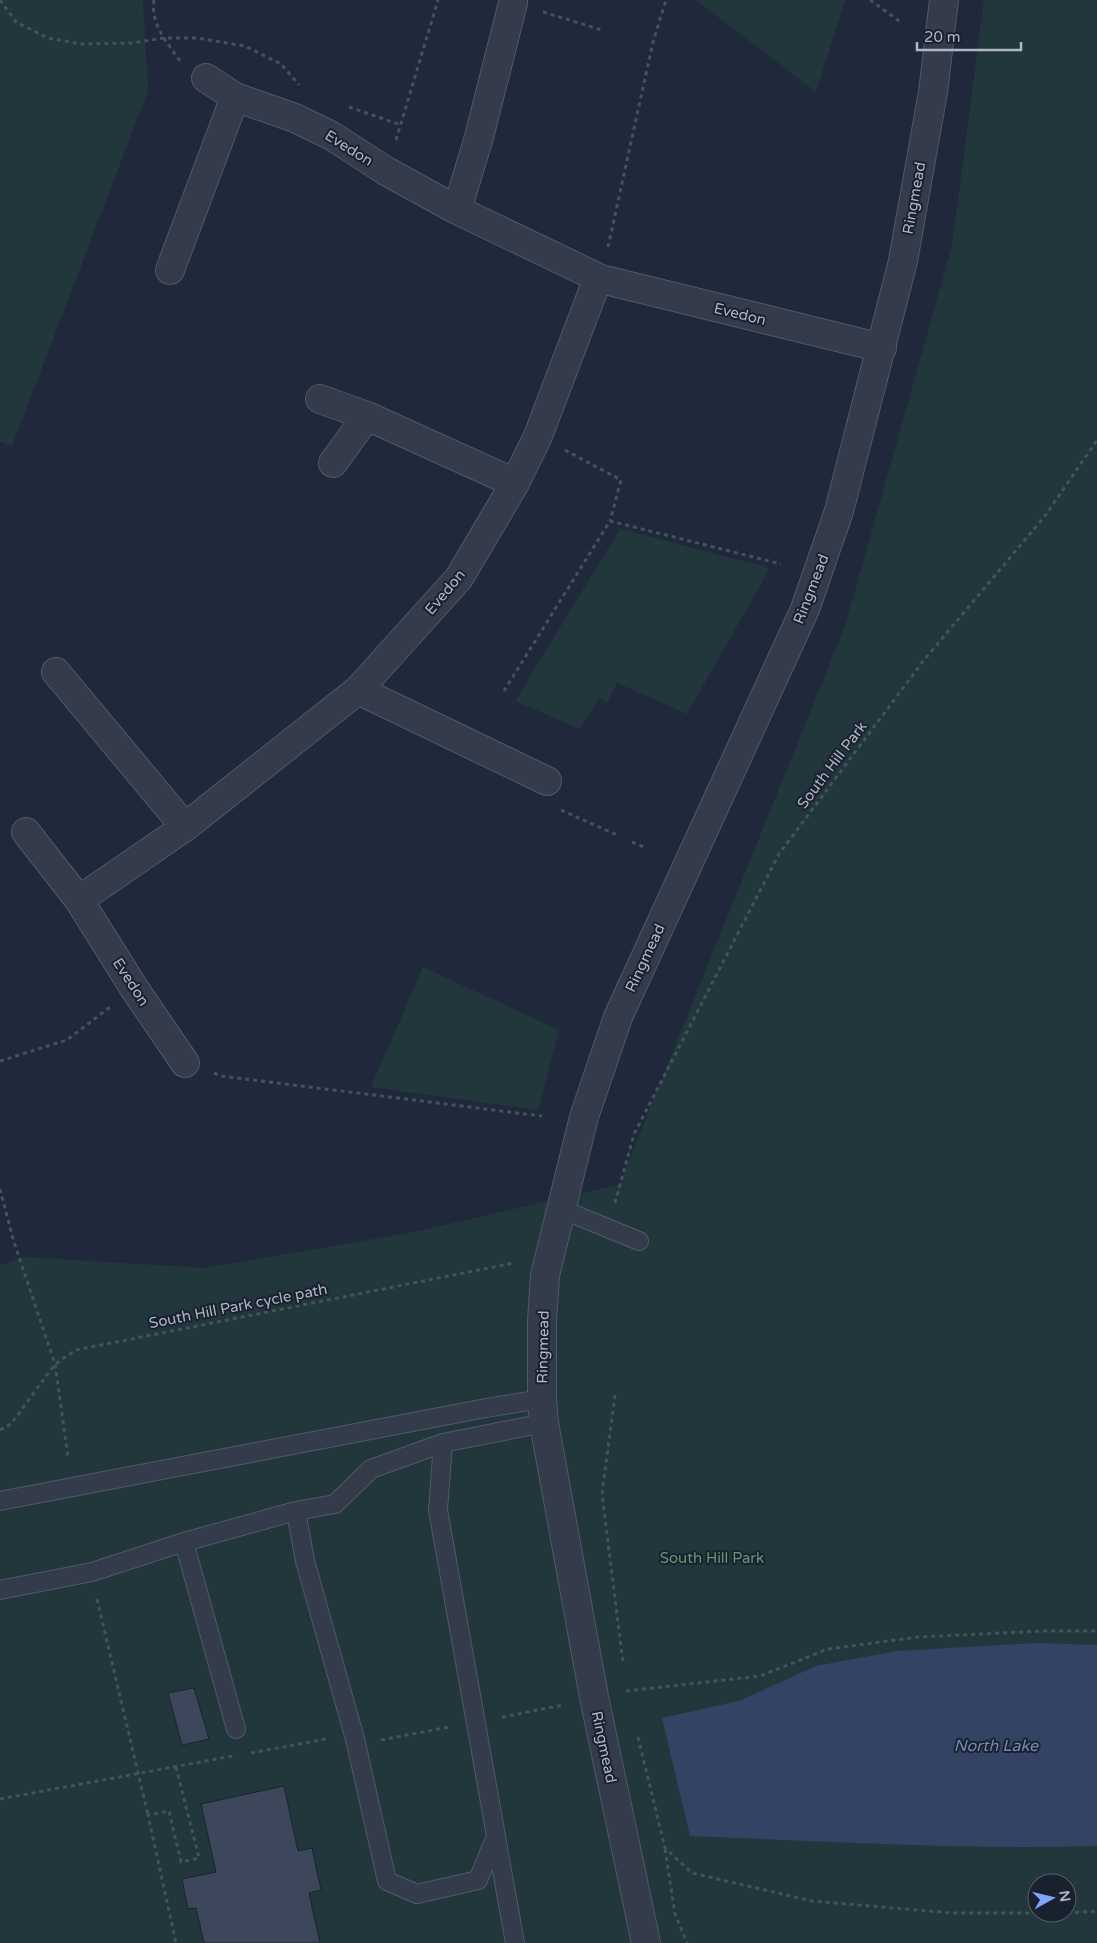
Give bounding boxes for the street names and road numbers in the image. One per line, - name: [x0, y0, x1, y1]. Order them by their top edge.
- street label: Evedon: [322, 126, 376, 170]
- street label: Ringmead: [899, 160, 929, 236]
- street label: Evedon: [712, 299, 768, 329]
- street label: Ringmead: [789, 552, 833, 626]
- street label: Evedon: [421, 566, 469, 618]
- street label: South Hill Park: [793, 718, 871, 812]
- street label: Ringmead: [621, 921, 669, 995]
- street label: Evedon: [109, 955, 153, 1009]
- street label: South Hill Park cycle path: [147, 1280, 329, 1332]
- street label: Ringmead: [533, 1310, 553, 1384]
- street label: Ringmead: [588, 1709, 620, 1785]

